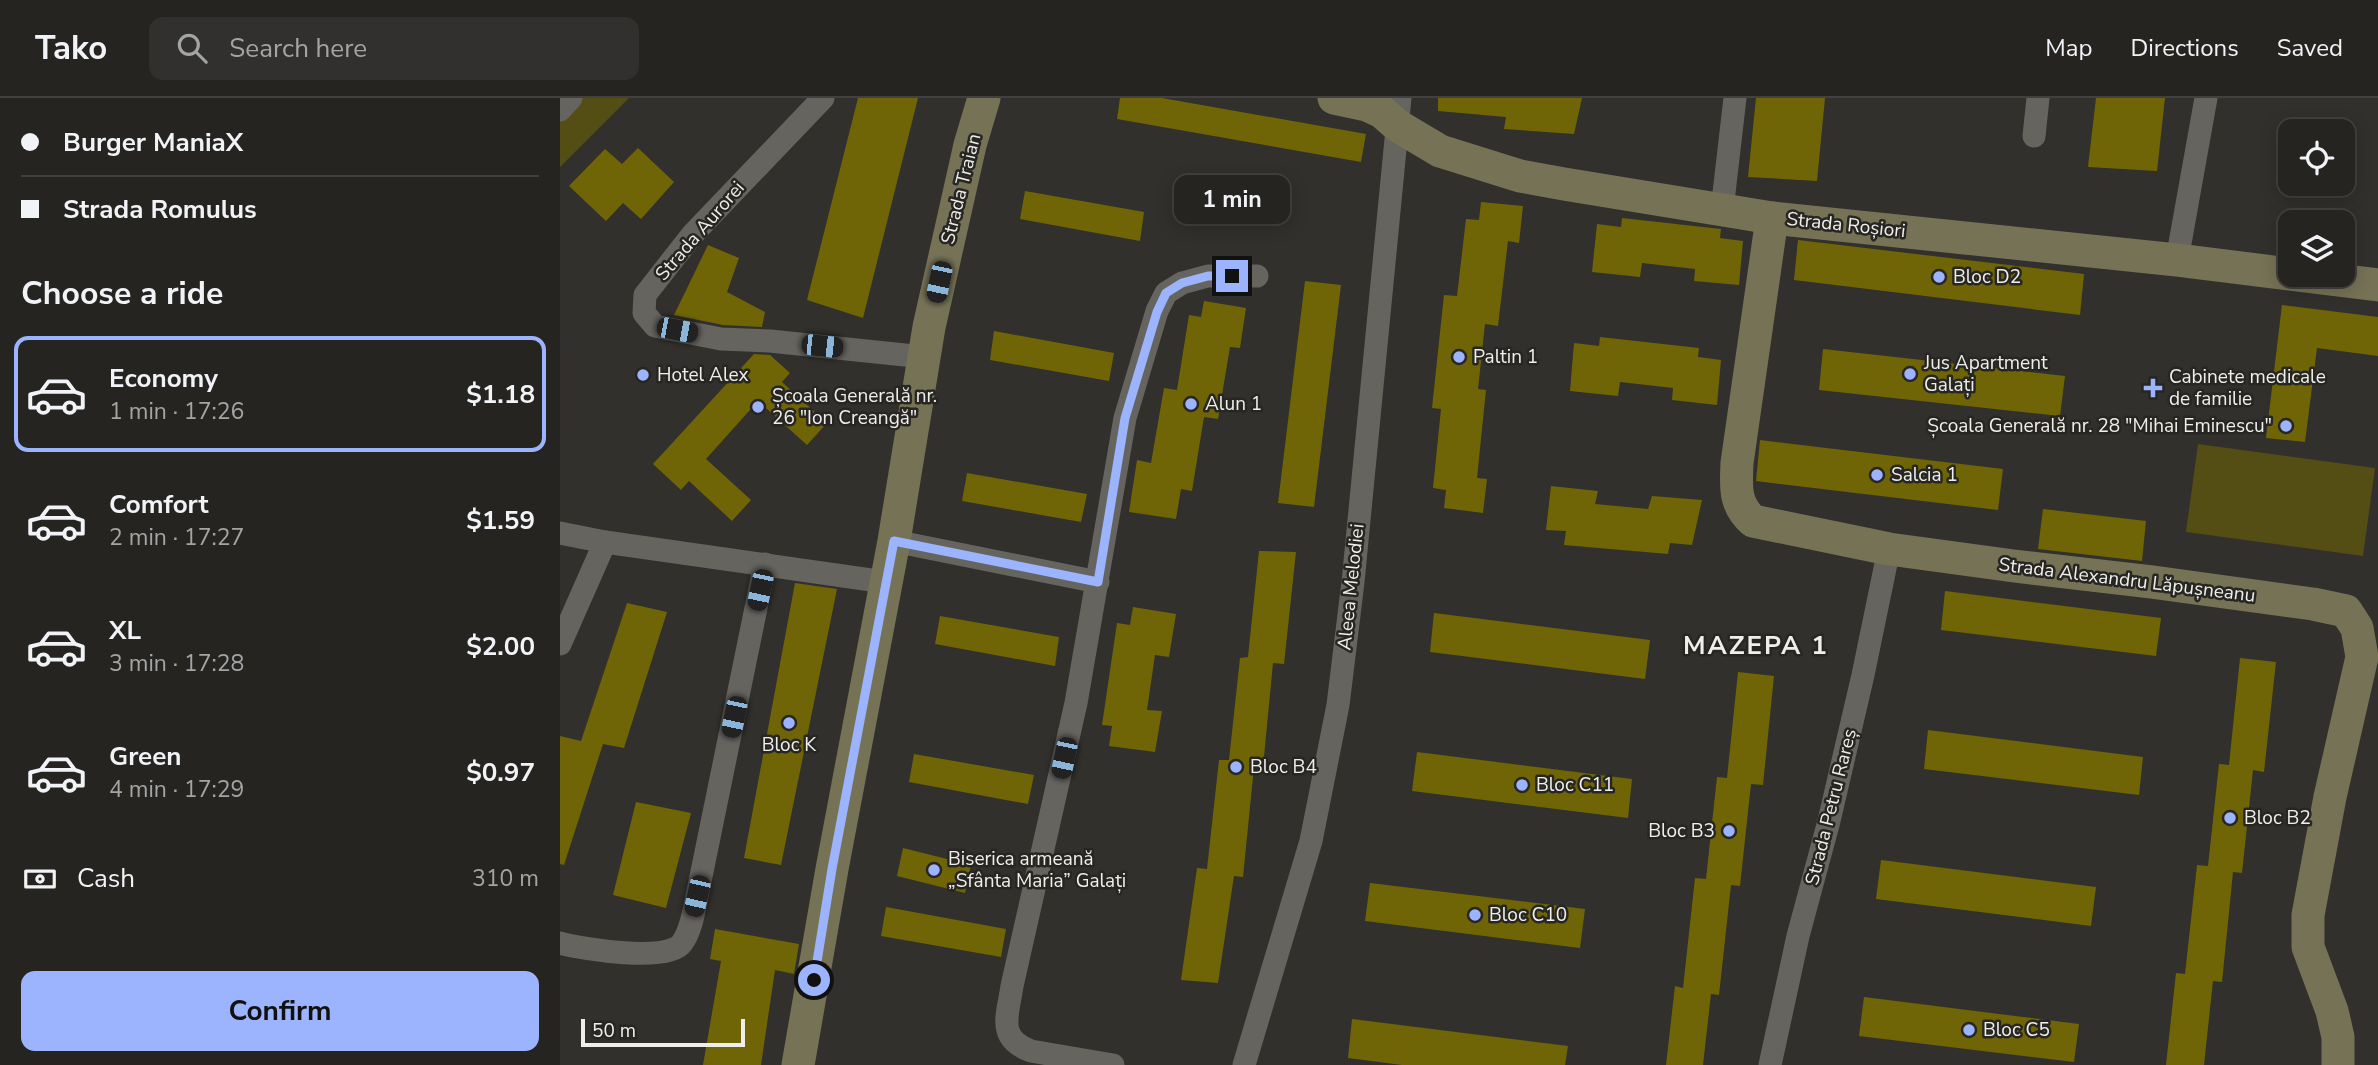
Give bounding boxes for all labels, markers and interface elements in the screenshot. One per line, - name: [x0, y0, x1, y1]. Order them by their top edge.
- search box: [149, 17, 639, 80]
- text: Tako: [35, 26, 107, 71]
- icon: search: [173, 29, 211, 67]
- text: Search here: [229, 31, 367, 66]
- text: Map: [2045, 32, 2092, 64]
- text: Directions: [2130, 32, 2239, 64]
- text: Saved: [2277, 32, 2343, 64]
- map controls: [2278, 119, 2355, 287]
- button: locate: [2278, 119, 2355, 196]
- text: Burger ManiaX: [63, 125, 243, 160]
- street label: Strada Traian: [935, 131, 987, 247]
- callout: 1 min: [1174, 174, 1290, 223]
- street label: Strada Aurorei: [649, 176, 751, 286]
- text: 1 min: [1202, 184, 1262, 215]
- text: Strada Romulus: [63, 192, 257, 227]
- street label: Strada Roșiori: [1785, 206, 1907, 244]
- button: layers: [2278, 210, 2355, 287]
- car: [925, 259, 954, 305]
- route end: [1216, 260, 1248, 292]
- place label: Bloc D2: [1953, 264, 2021, 290]
- marker: Bloc D2: [1931, 269, 1947, 285]
- text: Choose a ride: [21, 272, 223, 315]
- car: [655, 316, 700, 344]
- car: [801, 333, 844, 359]
- place label: Paltin 1: [1473, 344, 1538, 370]
- marker: Paltin 1: [1451, 349, 1467, 365]
- place label: Jus Apartment Galați: [1923, 350, 2048, 398]
- text: Economy: [109, 361, 218, 396]
- place label: Hotel Alex: [657, 362, 749, 388]
- icon: car: [25, 363, 88, 426]
- place label: Cabinete medicale de familie: [2169, 364, 2326, 412]
- marker: Jus Apartment Galați: [1902, 366, 1918, 382]
- marker: Hotel Alex: [635, 367, 651, 383]
- text: $1.18: [466, 377, 535, 412]
- marker: Cabinete medicale de familie: [2143, 378, 2163, 398]
- place label: Școala Generală nr. 26 "Ion Creangă": [772, 383, 937, 431]
- place label: Alun 1: [1205, 391, 1262, 417]
- text: 1 min · 17:26: [109, 396, 244, 427]
- marker: Alun 1: [1183, 396, 1199, 412]
- marker: Școala Generală nr. 26 "Ion Creangă": [750, 399, 766, 415]
- place label: Școala Generală nr. 28 "Mihai Eminescu": [1927, 413, 2272, 439]
- marker: Școala Generală nr. 28 "Mihai Eminescu": [2278, 418, 2294, 434]
- place label: Salcia 1: [1891, 462, 1958, 488]
- marker: Salcia 1: [1869, 467, 1885, 483]
- text: Comfort: [109, 487, 209, 522]
- icon: car: [25, 489, 88, 552]
- text: $1.59: [466, 503, 535, 538]
- text: 2 min · 17:27: [109, 522, 244, 553]
- street label: Aleea Melodiei: [1331, 522, 1371, 652]
- street label: Strada Alexandru Lăpușneanu: [1997, 551, 2257, 609]
- car: [746, 567, 775, 613]
- text: XL: [109, 613, 141, 648]
- icon: car: [25, 615, 88, 678]
- district label: MAZEPA 1: [1683, 628, 1829, 663]
- text: $2.00: [466, 629, 535, 664]
- text: 3 min · 17:28: [109, 648, 244, 679]
- car: [720, 694, 749, 740]
- marker: Bloc K: [781, 715, 797, 731]
- street label: Strada Petru Rareș: [1799, 726, 1863, 888]
- place label: Bloc K: [762, 732, 817, 758]
- car: [1050, 735, 1079, 781]
- text: Green: [109, 739, 182, 774]
- icon: car: [25, 741, 88, 804]
- place label: Bloc B4: [1250, 754, 1317, 780]
- text: $0.97: [466, 755, 535, 790]
- marker: Bloc B4: [1228, 759, 1244, 775]
- place label: Bloc C11: [1536, 772, 1614, 798]
- text: 4 min · 17:29: [109, 774, 244, 805]
- marker: Bloc C11: [1514, 777, 1530, 793]
- place label: Bloc B2: [2244, 805, 2311, 831]
- marker: Bloc B2: [2222, 810, 2238, 826]
- place label: Bloc B3: [1648, 818, 1715, 844]
- marker: Bloc B3: [1721, 823, 1737, 839]
- place label: Biserica armeană „Sfânta Maria” Galați: [948, 846, 1126, 894]
- icon: cash: [21, 860, 59, 898]
- text: Cash: [77, 861, 135, 896]
- marker: Biserica armeană „Sfânta Maria” Galați: [926, 862, 942, 878]
- text: 310 m: [472, 863, 539, 894]
- car: [683, 873, 712, 919]
- place label: Bloc C10: [1489, 902, 1567, 928]
- marker: Bloc C10: [1467, 907, 1483, 923]
- route start: [798, 964, 830, 996]
- button: Confirm: [21, 971, 539, 1051]
- scale bar: [581, 1016, 746, 1048]
- place label: Bloc C5: [1983, 1017, 2050, 1043]
- text: 50 m: [592, 1018, 636, 1044]
- marker: Bloc C5: [1961, 1022, 1977, 1038]

